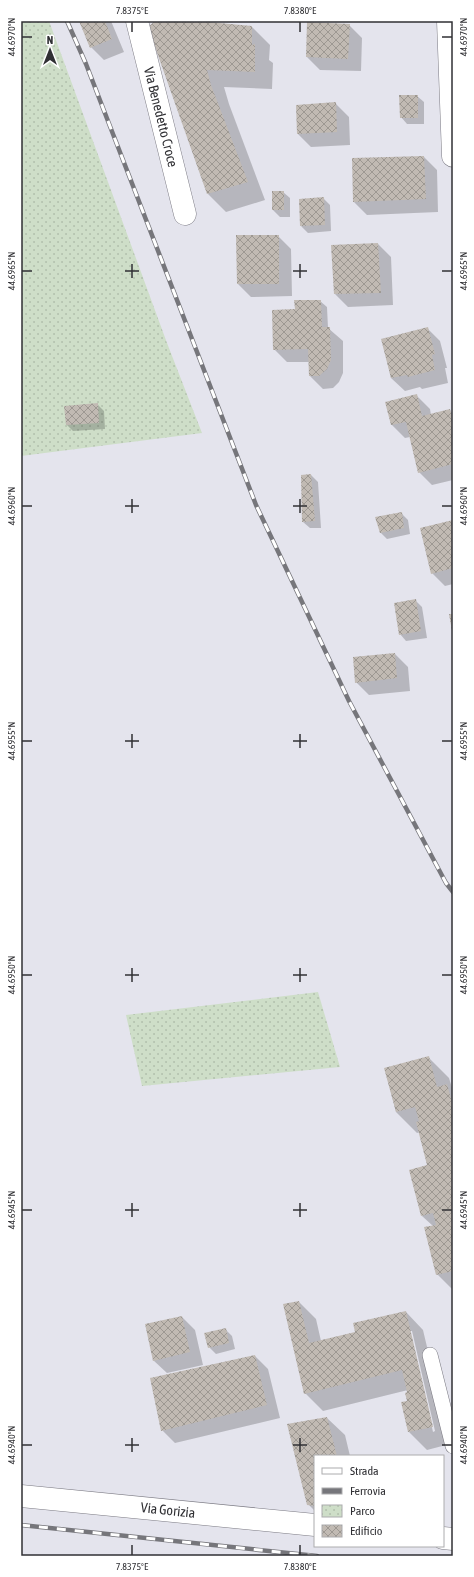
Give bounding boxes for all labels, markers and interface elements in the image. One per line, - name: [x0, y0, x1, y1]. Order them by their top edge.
- text: 7.8375°E: [116, 5, 149, 16]
- text: 7.8380°E: [284, 5, 317, 16]
- text: 44.6970°N: [6, 18, 17, 56]
- text: 44.6970°N: [458, 18, 469, 56]
- north arrow: [30, 30, 70, 70]
- text: N: [47, 34, 53, 46]
- street label: Via Benedetto Croce: [141, 65, 181, 169]
- text: 44.6965°N: [6, 252, 17, 290]
- text: 44.6965°N: [458, 252, 469, 290]
- text: 44.6960°N: [6, 487, 17, 525]
- text: 44.6960°N: [458, 487, 469, 525]
- text: 44.6955°N: [6, 722, 17, 760]
- text: 44.6955°N: [458, 722, 469, 760]
- text: 44.6950°N: [6, 956, 17, 994]
- text: 44.6950°N: [458, 956, 469, 994]
- text: 44.6945°N: [6, 1191, 17, 1229]
- text: 44.6945°N: [458, 1191, 469, 1229]
- text: 44.6940°N: [6, 1426, 17, 1464]
- text: 44.6940°N: [458, 1426, 469, 1464]
- legend: [314, 1455, 444, 1547]
- text: Strada: [350, 1464, 379, 1478]
- text: Ferrovia: [350, 1484, 386, 1498]
- street label: Via Gorizia: [140, 1499, 196, 1521]
- text: Parco: [350, 1504, 375, 1518]
- text: Edificio: [350, 1524, 383, 1538]
- text: 7.8375°E: [116, 1561, 149, 1572]
- text: 7.8380°E: [284, 1561, 317, 1572]

